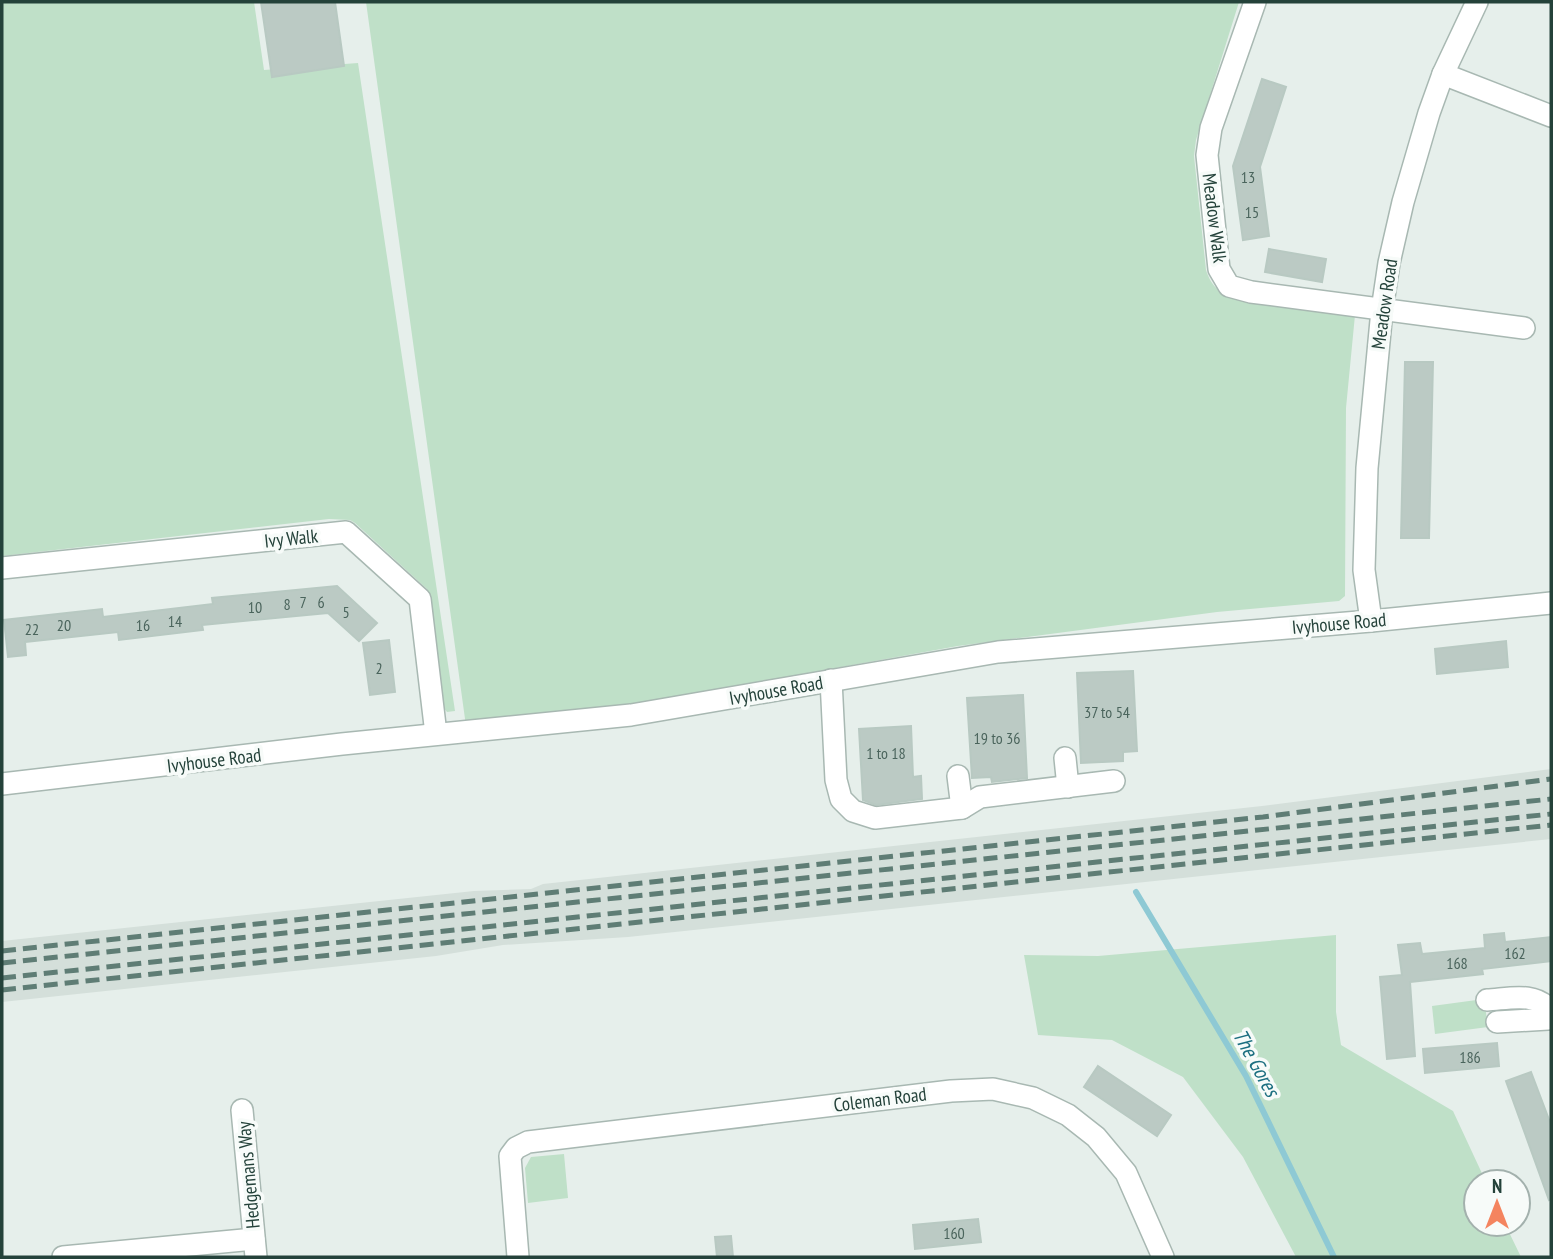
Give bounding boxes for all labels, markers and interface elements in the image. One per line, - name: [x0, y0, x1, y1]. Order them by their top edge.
- house number: 13: [1241, 167, 1255, 187]
- street label: Meadow Walk: [1198, 172, 1232, 265]
- house number: 15: [1245, 202, 1259, 222]
- street label: Meadow Road: [1366, 257, 1402, 351]
- street label: Ivy Walk: [263, 523, 320, 553]
- house number: 7: [299, 592, 307, 612]
- house number: 6: [317, 592, 325, 612]
- house number: 8: [283, 594, 291, 614]
- house number: 10: [248, 597, 262, 617]
- house number: 5: [342, 602, 350, 622]
- street label: Ivyhouse Road: [1291, 607, 1387, 639]
- house number: 14: [168, 611, 182, 631]
- house number: 20: [57, 615, 71, 635]
- house number: 16: [136, 615, 150, 635]
- house number: 22: [25, 619, 39, 639]
- house number: 2: [375, 658, 383, 678]
- street label: Ivyhouse Road: [727, 670, 825, 710]
- house number: 37 to 54: [1084, 702, 1130, 722]
- house number: 19 to 36: [974, 728, 1020, 748]
- street label: Ivyhouse Road: [166, 742, 262, 778]
- house number: 1 to 18: [866, 743, 906, 763]
- house number: 162: [1504, 943, 1526, 963]
- house number: 168: [1446, 953, 1468, 973]
- water label: The Gores: [1227, 1024, 1287, 1103]
- house number: 186: [1459, 1047, 1481, 1067]
- street label: Coleman Road: [832, 1081, 928, 1117]
- street label: Hedgemans Way: [231, 1119, 265, 1230]
- north arrow: [1462, 1168, 1532, 1238]
- text: N: [1492, 1174, 1502, 1198]
- house number: 160: [943, 1223, 965, 1243]

